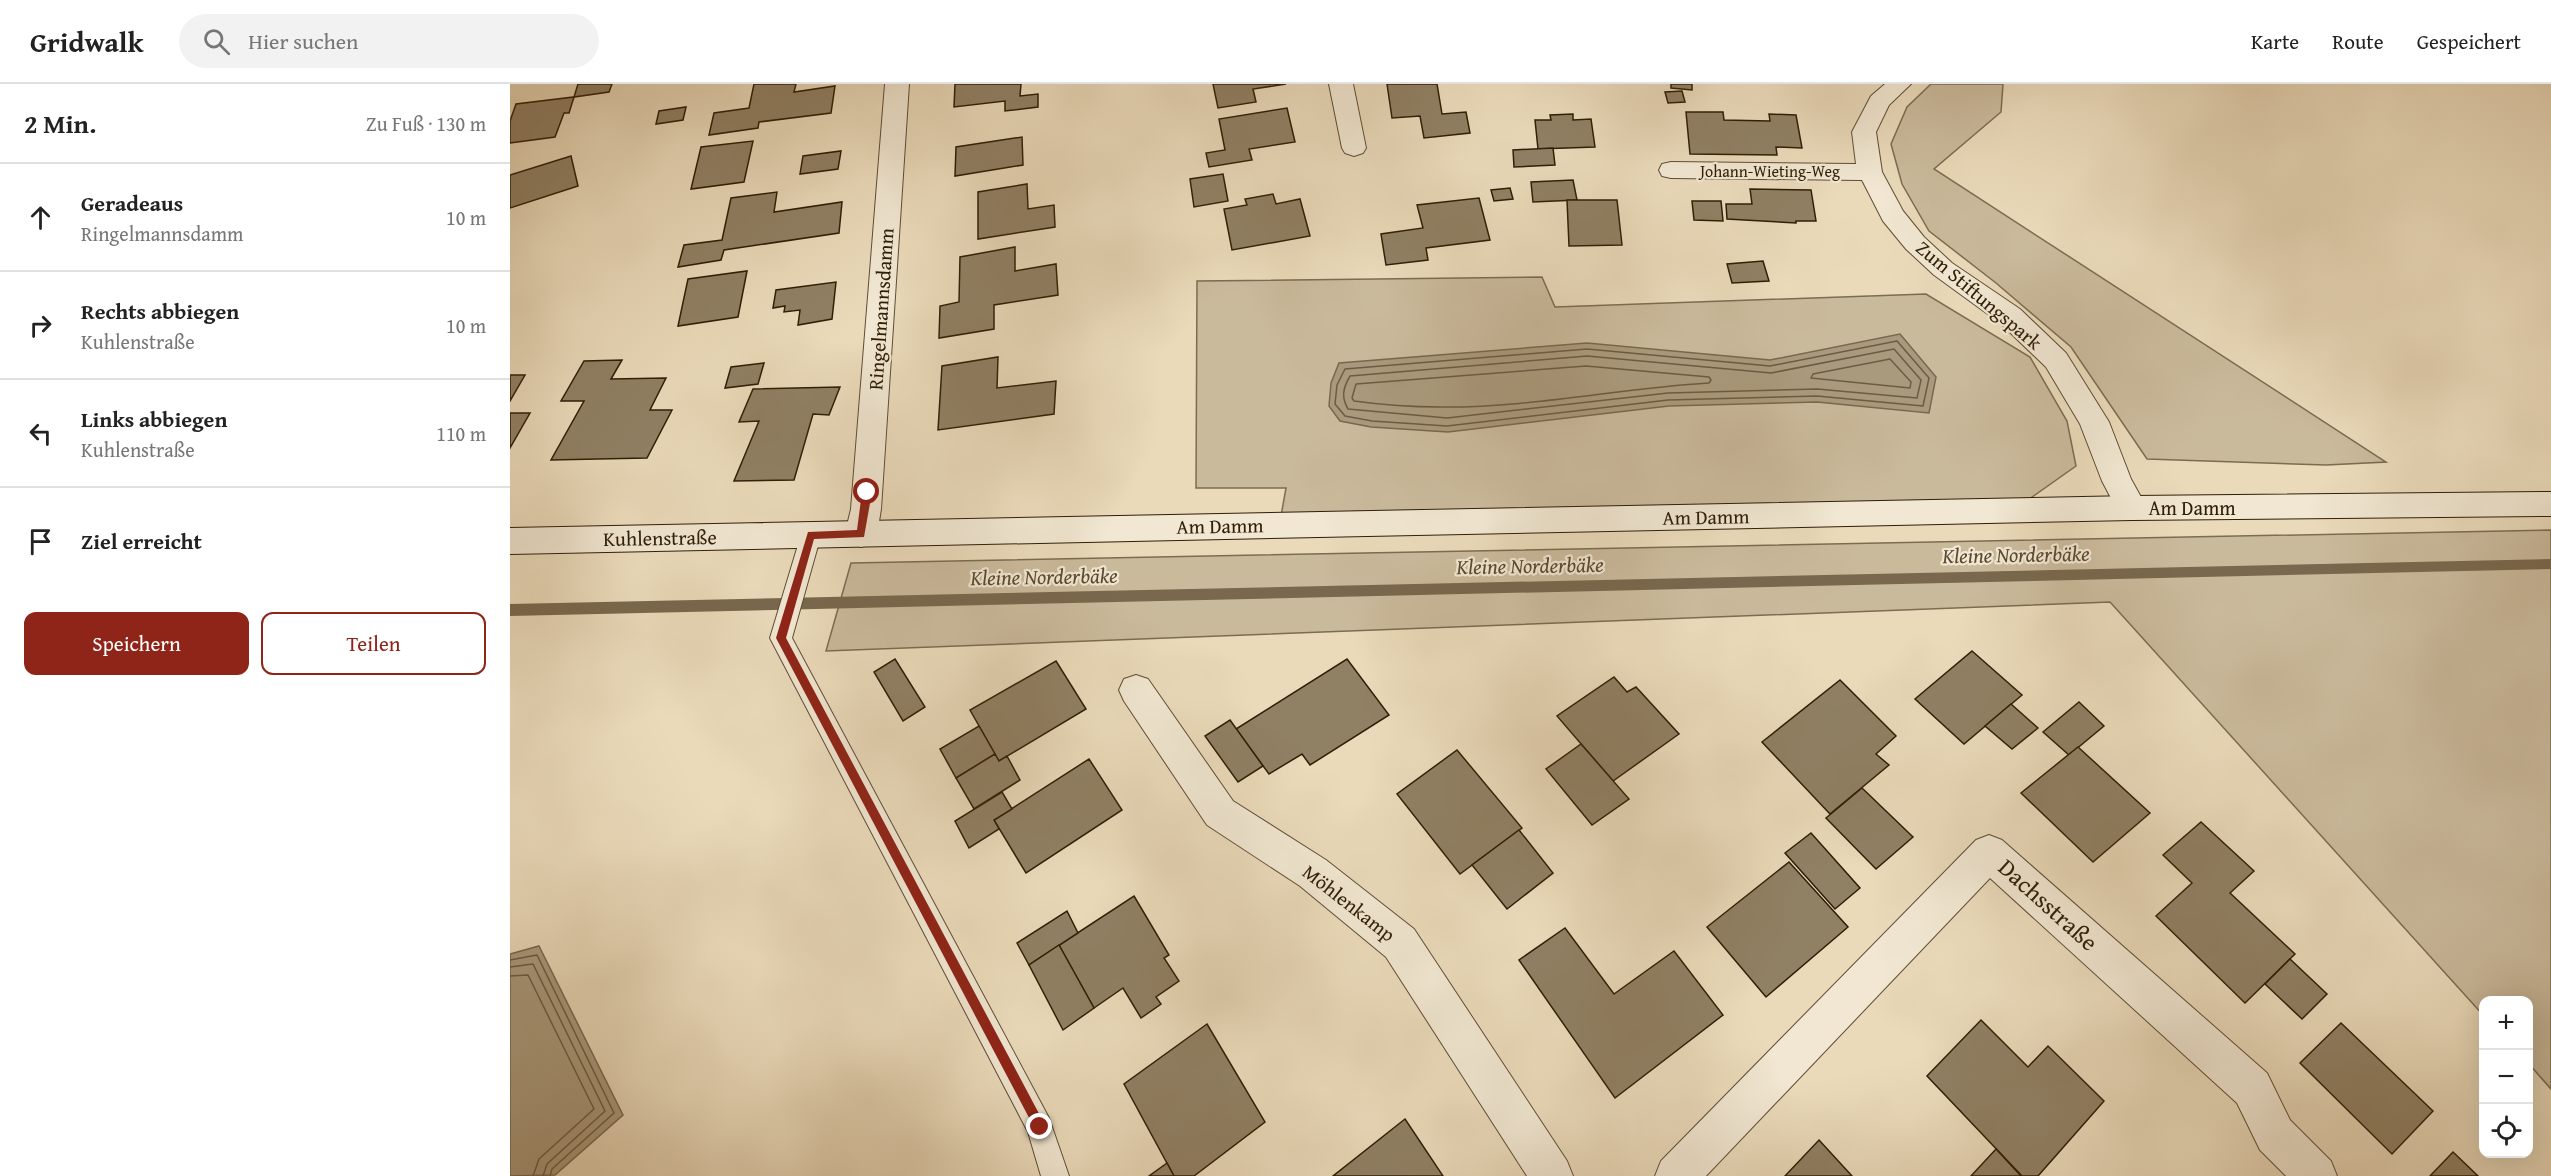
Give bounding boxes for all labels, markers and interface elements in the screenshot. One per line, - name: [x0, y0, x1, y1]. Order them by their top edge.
- search box: [179, 14, 599, 68]
- text: Gridwalk: [30, 21, 143, 62]
- icon: search: [200, 25, 233, 58]
- text: Hier suchen: [248, 25, 358, 57]
- text: Karte: [2251, 26, 2299, 57]
- text: Route: [2332, 26, 2384, 57]
- text: Gespeichert: [2417, 26, 2521, 57]
- text: 2 Min.: [24, 104, 96, 143]
- text: Zu Fuß · 130 m: [366, 109, 486, 138]
- street label: Johann-Wieting-Weg: [1698, 159, 1840, 183]
- text: Geradeaus: [81, 187, 183, 219]
- icon: ahead: [24, 201, 57, 234]
- text: 10 m: [446, 203, 486, 232]
- text: Ringelmannsdamm: [81, 219, 243, 248]
- street label: Ringelmannsdamm: [860, 226, 901, 391]
- street label: Zum Stiftungspark: [1910, 233, 2049, 357]
- text: Rechts abbiegen: [81, 295, 239, 327]
- icon: right: [24, 309, 57, 342]
- text: 10 m: [446, 311, 486, 340]
- text: Kuhlenstraße: [81, 327, 195, 356]
- text: Links abbiegen: [81, 403, 227, 435]
- icon: left: [24, 417, 57, 450]
- text: 110 m: [436, 419, 486, 448]
- text: Kuhlenstraße: [81, 435, 195, 464]
- route start: [853, 478, 879, 504]
- street label: Am Damm: [2148, 493, 2236, 522]
- street label: Am Damm: [1662, 501, 1750, 532]
- street label: Am Damm: [1176, 510, 1264, 541]
- street label: Kuhlenstraße: [603, 522, 717, 553]
- icon: arrive: [24, 525, 57, 558]
- text: Ziel erreicht: [81, 525, 202, 557]
- water label: Kleine Norderbäke: [1941, 538, 2090, 571]
- water label: Kleine Norderbäke: [1455, 549, 1604, 582]
- water label: Kleine Norderbäke: [969, 560, 1118, 593]
- button: Speichern: [24, 612, 249, 675]
- button: Teilen: [261, 612, 486, 675]
- street label: Dachsstraße: [1991, 850, 2106, 959]
- street label: Möhlenkamp: [1297, 857, 1402, 948]
- map controls: [2479, 996, 2533, 1158]
- button: +: [2479, 996, 2533, 1050]
- button: −: [2479, 1050, 2533, 1104]
- button: locate: [2479, 1104, 2533, 1158]
- route end: [1026, 1113, 1052, 1139]

